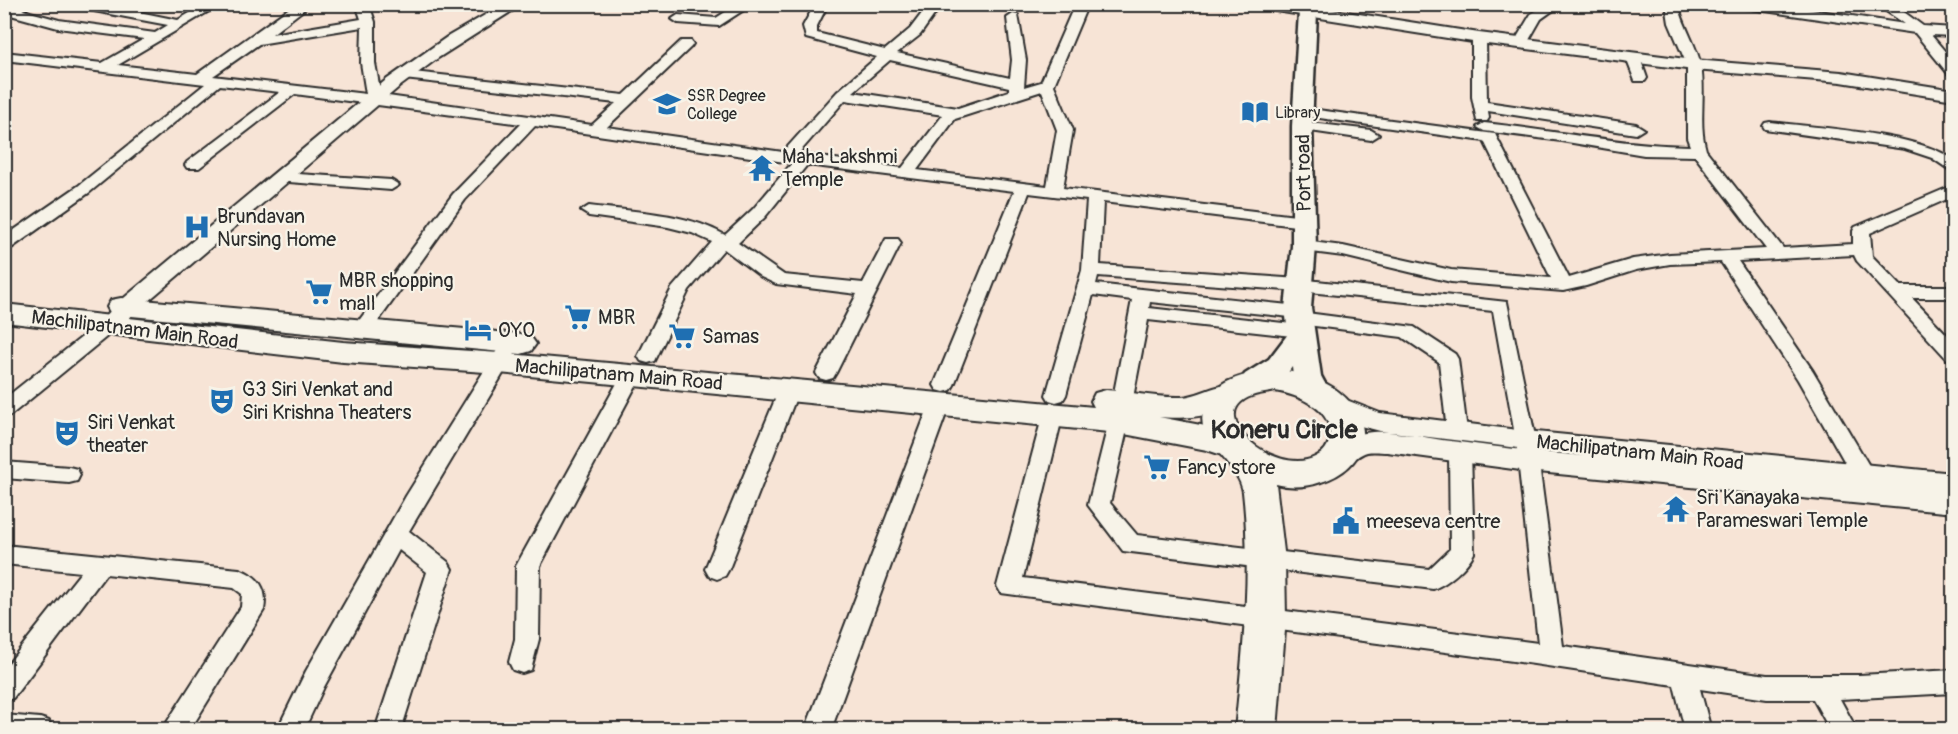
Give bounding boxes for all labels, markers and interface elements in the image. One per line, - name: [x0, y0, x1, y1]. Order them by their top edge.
- place label: SSR Degree College: [687, 86, 766, 124]
- school or university icon: SSR Degree College: [652, 89, 682, 119]
- library icon: Library: [1240, 97, 1270, 127]
- place label: Library: [1275, 103, 1321, 123]
- street label: Port road: [1290, 134, 1317, 212]
- place label: Maha Lakshmi Temple: [782, 144, 897, 192]
- temple icon: Maha Lakshmi Temple: [747, 153, 777, 183]
- place label: Brundavan Nursing Home: [217, 204, 336, 252]
- hospital icon: Brundavan Nursing Home: [182, 212, 212, 242]
- place label: MBR shopping mall: [339, 268, 454, 316]
- supermarket icon: MBR shopping mall: [304, 277, 334, 307]
- supermarket icon: MBR: [563, 302, 593, 332]
- street label: Machilipatnam Main Road: [30, 304, 240, 355]
- place label: MBR: [598, 305, 635, 330]
- hotel icon: OYO: [463, 315, 493, 345]
- place label: OYO: [498, 318, 535, 343]
- supermarket icon: Samas: [667, 321, 697, 351]
- place label: Samas: [702, 324, 759, 349]
- street label: Machilipatnam Main Road: [514, 353, 724, 396]
- place label: G3 Siri Venkat and Siri Krishna Theaters: [242, 377, 411, 425]
- theatre icon: G3 Siri Venkat and Siri Krishna Theaters: [207, 386, 237, 416]
- place label: Siri Venkat theater: [86, 410, 176, 458]
- district label: Koneru Circle: [1210, 414, 1359, 446]
- theatre icon: Siri Venkat theater: [52, 418, 82, 448]
- street label: Machilipatnam Main Road: [1535, 429, 1745, 476]
- supermarket icon: Fancy store: [1142, 452, 1172, 482]
- place label: Fancy store: [1177, 455, 1275, 480]
- place label: Sri Kanayaka Parameswari Temple: [1696, 485, 1868, 533]
- temple icon: Sri Kanayaka Parameswari Temple: [1661, 494, 1691, 524]
- public building icon: meeseva centre: [1331, 506, 1361, 536]
- place label: meeseva centre: [1366, 509, 1500, 534]

